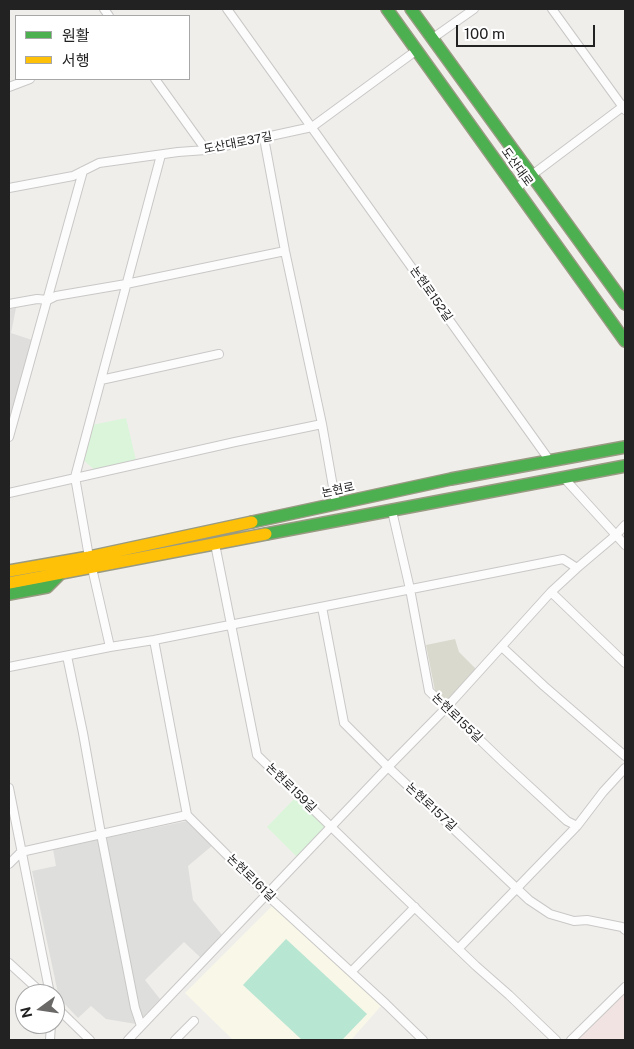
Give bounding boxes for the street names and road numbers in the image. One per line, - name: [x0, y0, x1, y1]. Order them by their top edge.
- street label: 도산대로37길: [202, 129, 274, 157]
- street label: 도산대로: [498, 145, 536, 189]
- street label: 논현로152길: [407, 264, 455, 324]
- street label: 논현로: [320, 480, 356, 500]
- street label: 논현로155길: [429, 690, 485, 746]
- street label: 논현로159길: [263, 761, 319, 815]
- street label: 논현로157길: [403, 780, 459, 834]
- street label: 논현로161길: [224, 851, 278, 905]

